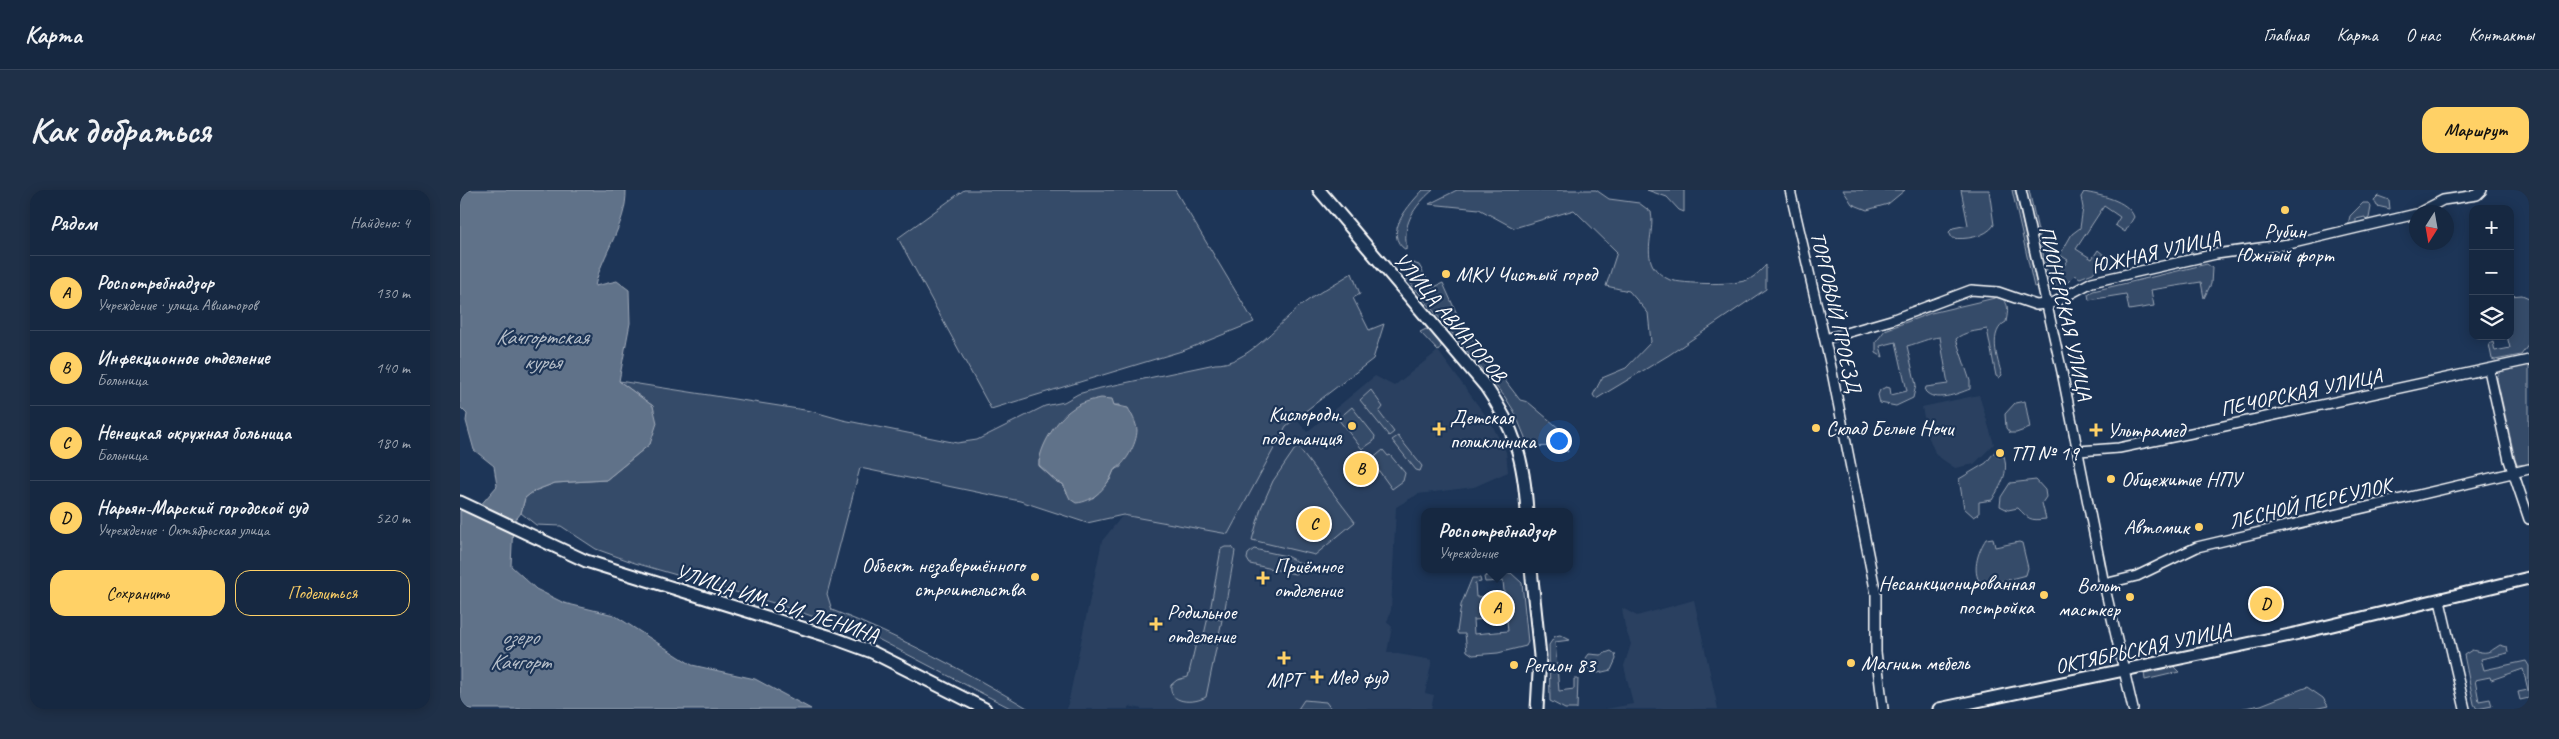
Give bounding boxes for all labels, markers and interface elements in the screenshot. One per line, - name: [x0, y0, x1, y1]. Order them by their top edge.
- text: Карта: [25, 20, 82, 50]
- text: Главная: [2264, 24, 2309, 46]
- text: Карта: [2337, 24, 2378, 46]
- text: О нас: [2406, 24, 2441, 46]
- text: Контакты: [2469, 24, 2534, 46]
- button: Маршрут: [2422, 107, 2529, 153]
- text: Как добраться: [30, 108, 211, 153]
- marker: Рубин Южный форт: [2279, 204, 2291, 216]
- north arrow: [2409, 205, 2454, 250]
- map controls: [2469, 205, 2514, 340]
- button: +: [2469, 205, 2514, 250]
- text: Рядом: [50, 210, 97, 236]
- text: Найдено: 4: [350, 213, 410, 233]
- place label: Рубин Южный форт: [2236, 218, 2335, 268]
- street label: ПИОНЕРСКАЯ УЛИЦА: [2033, 223, 2099, 403]
- street label: ЮЖНАЯ УЛИЦА: [2089, 224, 2223, 279]
- street label: ТОРГОВЫЙ ПРОЕЗД: [1805, 229, 1867, 396]
- street label: УЛИЦА АВИАТОРОВ: [1388, 247, 1513, 389]
- button: −: [2469, 250, 2514, 295]
- place label: МКУ Чистый город: [1456, 261, 1599, 287]
- marker: МКУ Чистый город: [1440, 268, 1452, 280]
- text: Роспотребнадзор: [97, 271, 214, 295]
- text: A: [62, 283, 70, 303]
- text: 130 m: [376, 283, 410, 303]
- text: Учреждение · улица Авиаторов: [97, 295, 257, 315]
- button: layers: [2469, 295, 2514, 340]
- water label: Качгортская курья: [496, 323, 591, 376]
- text: Инфекционное отделение: [97, 346, 269, 370]
- text: B: [62, 358, 70, 378]
- text: 140 m: [376, 358, 410, 378]
- street label: ПЕЧОРСКАЯ УЛИЦА: [2218, 362, 2386, 422]
- text: Больница: [97, 370, 147, 390]
- place label: Кислородн. подстанция: [1261, 401, 1343, 451]
- place label: Детская поликлиника: [1450, 404, 1537, 454]
- place label: Склад Белые Ночи: [1826, 415, 1956, 441]
- place label: Ультрамед: [2107, 417, 2187, 443]
- marker: Кислородн. подстанция: [1346, 420, 1358, 432]
- text: Ненецкая окружная больница: [97, 421, 291, 445]
- marker: Детская поликлиника: [1432, 422, 1446, 436]
- marker: Склад Белые Ночи: [1810, 422, 1822, 434]
- marker: Ультрамед: [2089, 423, 2103, 437]
- your location: [1546, 428, 1572, 454]
- text: C: [62, 433, 70, 453]
- text: 180 m: [376, 433, 410, 453]
- place label: ТП № 19: [2010, 440, 2080, 466]
- text: Больница: [97, 445, 147, 465]
- marker: ТП № 19: [1994, 447, 2006, 459]
- pin: B: [1345, 450, 1377, 488]
- place label: Общежитие НПУ: [2121, 466, 2244, 492]
- street label: ЛЕСНОЙ ПЕРЕУЛОК: [2226, 471, 2398, 534]
- marker: Общежитие НПУ: [2105, 473, 2117, 485]
- text: Нарьян-Марский городской суд: [97, 496, 307, 520]
- pin: C: [1298, 505, 1330, 543]
- text: D: [61, 508, 71, 528]
- text: 520 m: [376, 508, 410, 528]
- popup: [1421, 508, 1573, 573]
- place label: Автомик: [2124, 514, 2191, 540]
- text: Роспотребнадзор: [1439, 519, 1555, 543]
- text: Учреждение · Октябрьская улица: [97, 520, 269, 540]
- marker: Автомик: [2193, 521, 2205, 533]
- text: Учреждение: [1439, 543, 1498, 563]
- place label: Объект незавершённого строительства: [862, 552, 1028, 602]
- place label: Приёмное отделение: [1274, 553, 1344, 603]
- street label: УЛИЦА ИМ. В.И. ЛЕНИНА: [672, 558, 882, 648]
- button: Сохранить: [50, 570, 225, 616]
- button: Поделиться: [235, 570, 410, 616]
- place label: Несанкционированная постройка: [1878, 570, 2036, 620]
- marker: Объект незавершённого строительства: [1029, 571, 1041, 583]
- marker: Приёмное отделение: [1256, 571, 1270, 585]
- place label: Вольт масткер: [2058, 572, 2121, 622]
- pin: D: [2250, 585, 2282, 623]
- pin: A: [1481, 589, 1513, 627]
- marker: Несанкционированная постройка: [2038, 589, 2050, 601]
- marker: Вольт масткер: [2124, 591, 2136, 603]
- place label: Родильное отделение: [1167, 599, 1238, 649]
- street label: ОКТЯБРЬСКАЯ УЛИЦА: [2053, 616, 2235, 679]
- marker: Родильное отделение: [1149, 617, 1163, 631]
- water label: озеро Качгорт: [490, 623, 553, 676]
- place label: Магнит мебель: [1861, 650, 1971, 676]
- marker: МРТ: [1277, 651, 1291, 665]
- place label: Регион 83: [1524, 652, 1597, 678]
- marker: Магнит мебель: [1845, 657, 1857, 669]
- marker: Регион 83: [1508, 659, 1520, 671]
- place label: Мед фуд: [1328, 664, 1389, 690]
- place label: МРТ: [1267, 667, 1307, 693]
- marker: Мед фуд: [1310, 670, 1324, 684]

